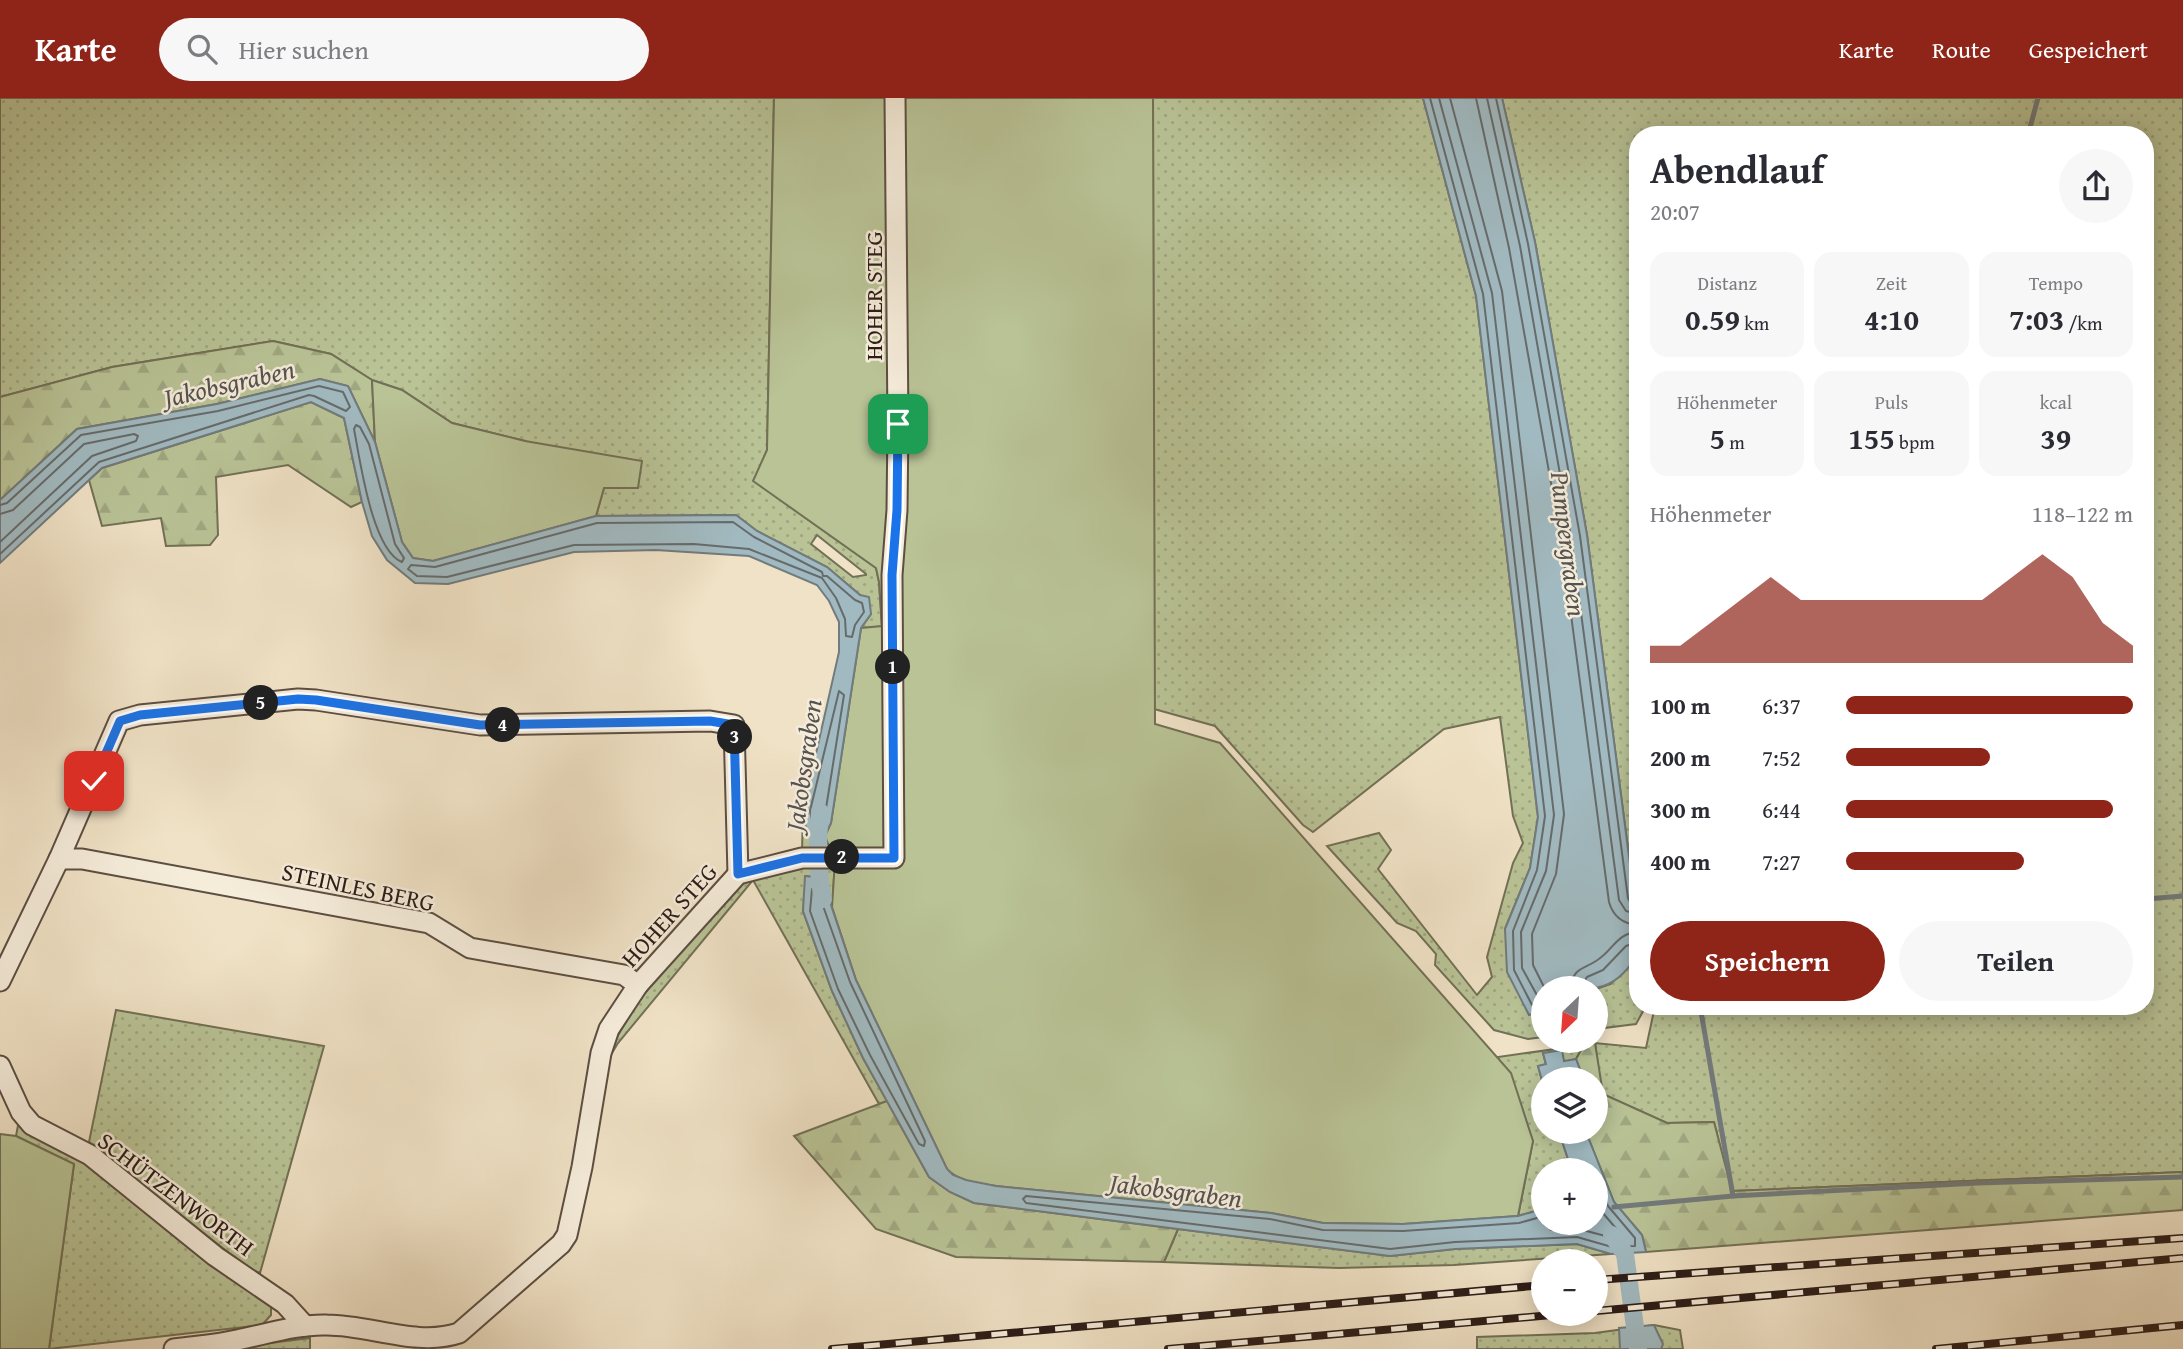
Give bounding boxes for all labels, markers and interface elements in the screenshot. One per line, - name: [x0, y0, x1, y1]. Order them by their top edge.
- search box: [159, 18, 649, 81]
- text: Karte: [35, 25, 117, 73]
- icon: search: [183, 30, 221, 68]
- text: Hier suchen: [239, 30, 369, 69]
- text: Karte: [1839, 32, 1894, 67]
- text: Route: [1932, 32, 1991, 67]
- text: Gespeichert: [2029, 32, 2148, 67]
- text: Abendlauf: [1650, 141, 1824, 197]
- button: share: [2059, 149, 2133, 223]
- text: 20:07: [1650, 195, 1700, 228]
- street label: HOHER STEG: [856, 231, 891, 361]
- text: Distanz: [1698, 269, 1757, 297]
- text: Zeit: [1876, 269, 1907, 297]
- text: Tempo: [2029, 269, 2083, 297]
- text: 0.59: [1685, 297, 1740, 341]
- text: 4:10: [1864, 297, 1919, 341]
- text: 7:03: [2009, 297, 2064, 341]
- text: km: [1740, 309, 1769, 337]
- text: /km: [2064, 309, 2103, 337]
- water label: Jakobsgraben: [156, 349, 298, 418]
- text: Höhenmeter: [1677, 388, 1777, 416]
- text: Puls: [1875, 388, 1908, 416]
- text: kcal: [2040, 388, 2072, 416]
- pin: [868, 394, 928, 454]
- icon: arrive: [879, 405, 917, 443]
- text: 5: [1710, 416, 1725, 460]
- text: 155: [1848, 416, 1895, 460]
- text: 39: [2040, 416, 2071, 460]
- text: m: [1725, 428, 1745, 456]
- text: bpm: [1895, 428, 1935, 456]
- water label: Pumpergraben: [1541, 468, 1597, 619]
- text: Höhenmeter: [1650, 497, 1772, 530]
- text: 118–122 m: [2032, 497, 2133, 530]
- pin: 1: [876, 650, 910, 684]
- text: 1: [888, 652, 897, 680]
- pin: 5: [244, 686, 278, 720]
- text: 5: [256, 688, 265, 716]
- text: 100 m: [1650, 689, 1711, 722]
- text: 6:37: [1762, 689, 1801, 722]
- water label: Jakobsgraben: [774, 696, 832, 838]
- pin: 4: [486, 708, 520, 742]
- text: 4: [498, 710, 507, 738]
- pin: 3: [718, 720, 752, 754]
- text: 3: [730, 722, 739, 750]
- text: 200 m: [1650, 741, 1711, 774]
- text: 7:52: [1762, 741, 1801, 774]
- pin: [64, 751, 124, 811]
- icon: check: [75, 762, 113, 800]
- text: 300 m: [1650, 793, 1711, 826]
- text: 6:44: [1762, 793, 1801, 826]
- pin: 2: [824, 840, 860, 874]
- text: 2: [837, 842, 846, 870]
- text: 400 m: [1650, 845, 1711, 878]
- text: 7:27: [1762, 845, 1801, 878]
- street label: STEINLES BERG: [279, 854, 437, 920]
- street label: HOHER STEG: [613, 855, 725, 975]
- button: Speichern: [1650, 921, 1885, 1001]
- button: Teilen: [1899, 921, 2133, 1001]
- north arrow: [1531, 976, 1608, 1054]
- map controls: [1531, 976, 1608, 1326]
- button: layers: [1531, 1067, 1608, 1144]
- street label: SCHÜTZENWORTH: [91, 1124, 262, 1265]
- button: +: [1531, 1158, 1608, 1235]
- water label: Jakobsgraben: [1104, 1162, 1244, 1217]
- button: −: [1531, 1249, 1608, 1326]

